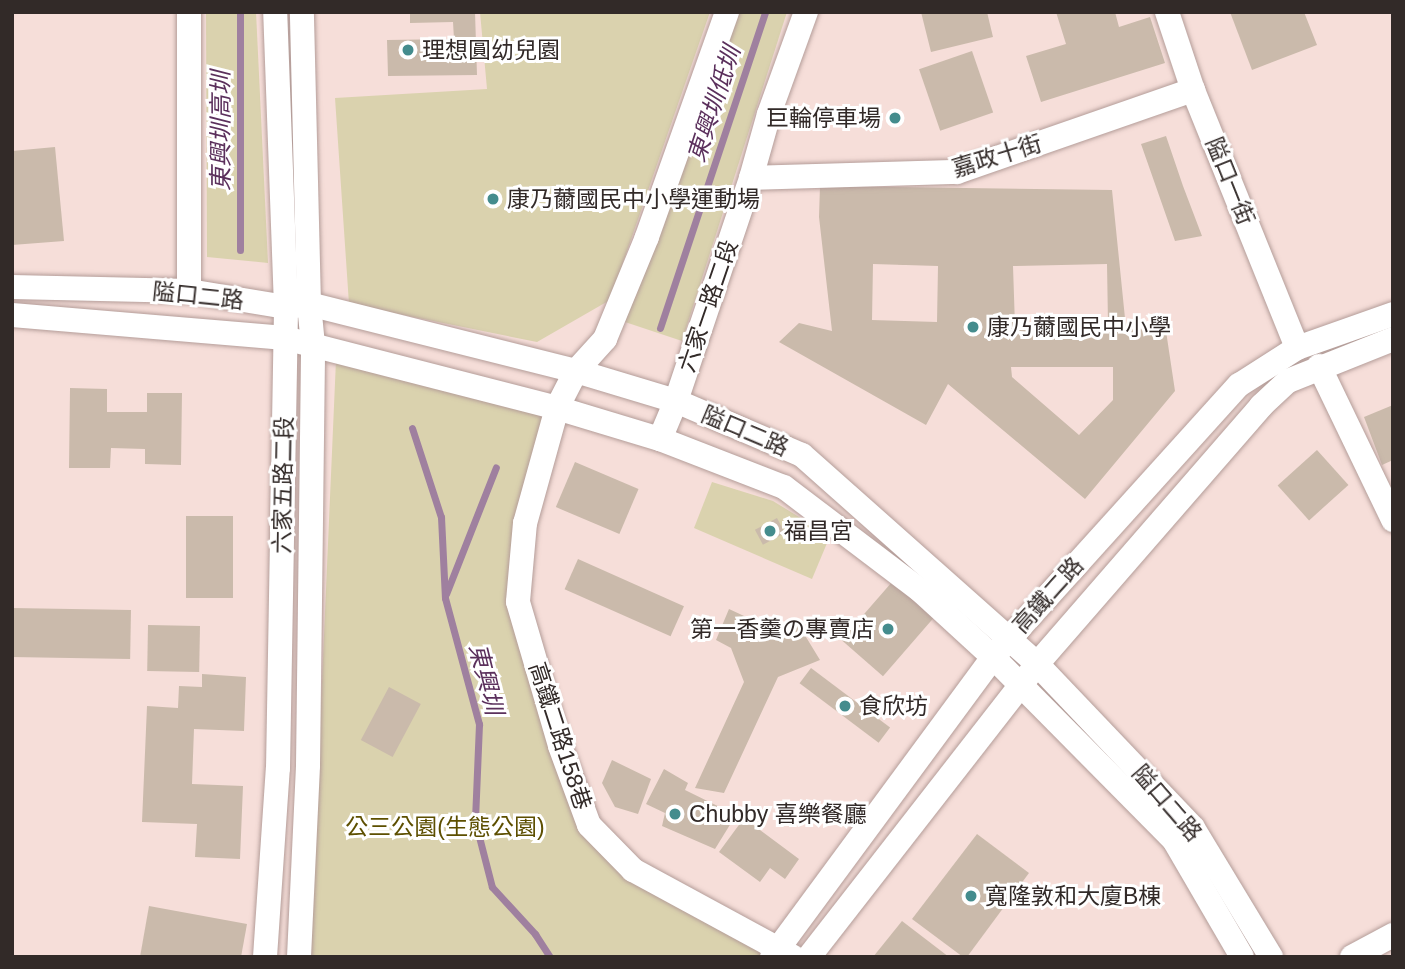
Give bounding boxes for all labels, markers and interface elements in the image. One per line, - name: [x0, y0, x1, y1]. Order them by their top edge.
- place label: 理想圓幼兒園: [422, 36, 560, 64]
- marker: 理想圓幼兒園: [400, 42, 416, 58]
- water label: 東興圳低圳: [682, 42, 746, 166]
- water label: 東興圳高圳: [207, 71, 235, 191]
- place label: 巨輪停車場: [766, 104, 881, 132]
- marker: 巨輪停車場: [887, 110, 903, 126]
- street label: 嘉政十街: [949, 129, 1045, 183]
- street label: 隘口一街: [1200, 133, 1260, 229]
- place label: 康乃薾國民中小學運動場: [507, 185, 760, 213]
- marker: 康乃薾國民中小學運動場: [485, 191, 501, 207]
- street label: 六家一路二段: [672, 236, 744, 376]
- street label: 隘口二路: [151, 277, 245, 315]
- place label: 康乃薾國民中小學: [987, 313, 1171, 341]
- marker: 康乃薾國民中小學: [965, 319, 981, 335]
- street label: 隘口二路: [697, 400, 793, 462]
- street label: 六家五路二段: [268, 416, 298, 554]
- place label: 福昌宮: [784, 517, 853, 545]
- marker: 福昌宮: [762, 523, 778, 539]
- street label: 高鐵二路: [1007, 552, 1089, 638]
- place label: 第一香羹の專賣店: [690, 615, 874, 643]
- marker: 第一香羹の專賣店: [880, 621, 896, 637]
- water label: 東興圳: [463, 641, 509, 717]
- street label: 高鐵二路158巷: [523, 659, 597, 813]
- place label: 食欣坊: [859, 692, 928, 720]
- marker: 食欣坊: [837, 698, 853, 714]
- street label: 隘口二路: [1126, 759, 1208, 847]
- place label: Chubby 喜樂餐廳: [689, 800, 867, 828]
- marker: Chubby 喜樂餐廳: [667, 806, 683, 822]
- park label: 公三公園(生態公園): [345, 813, 545, 841]
- place label: 寬隆敦和大廈B棟: [985, 882, 1161, 910]
- marker: 寬隆敦和大廈B棟: [963, 888, 979, 904]

